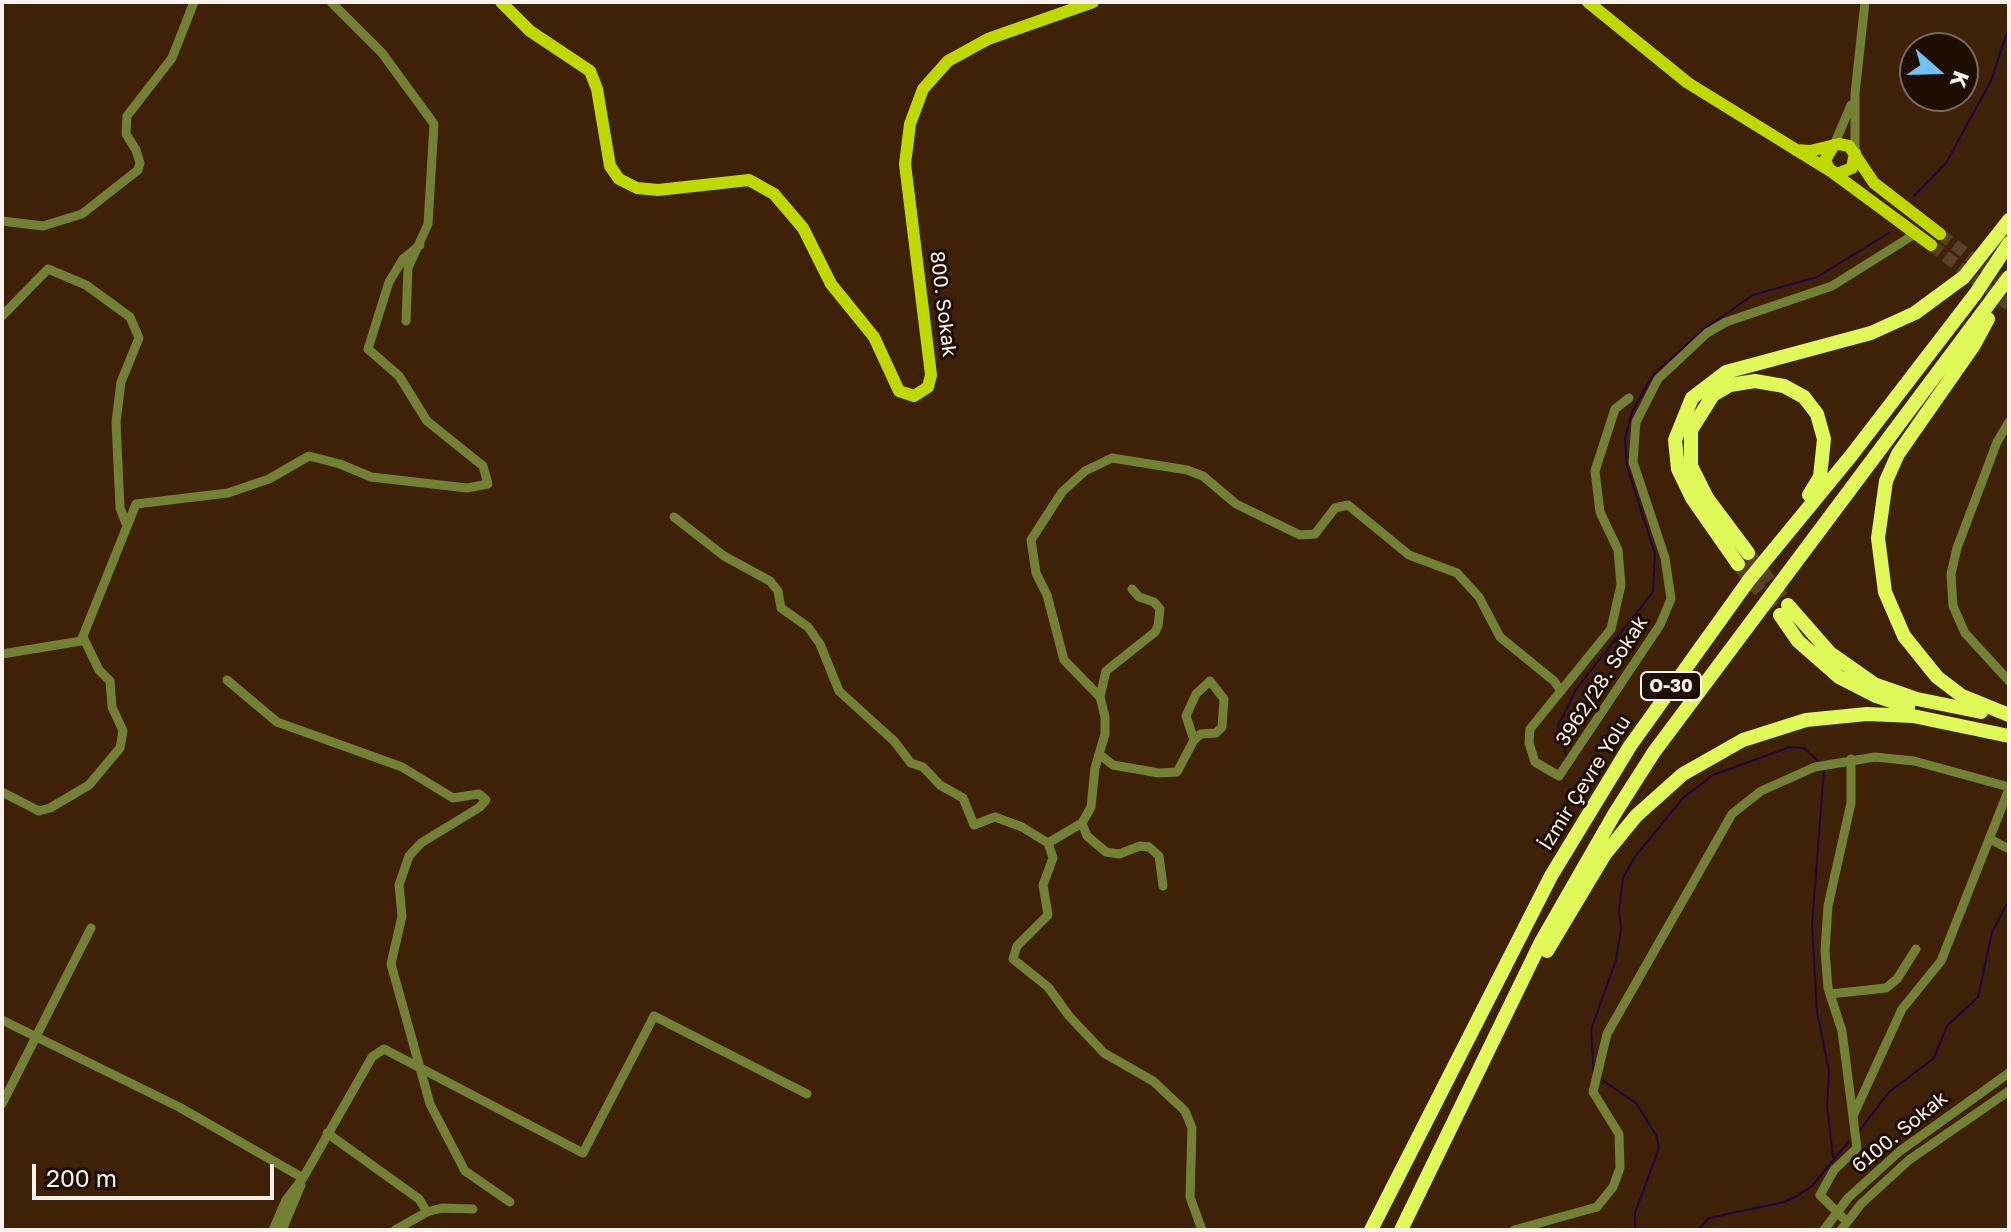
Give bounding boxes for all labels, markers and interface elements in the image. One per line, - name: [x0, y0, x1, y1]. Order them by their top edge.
- north arrow: [1899, 32, 1979, 112]
- text: K: [1945, 68, 1976, 92]
- street label: 800. Sokak: [925, 250, 961, 358]
- street label: 3962/28. Sokak: [1551, 611, 1653, 751]
- road number: O-30: [1641, 672, 1701, 700]
- street label: İzmir Çevre Yolu: [1534, 711, 1636, 855]
- street label: 6100. Sokak: [1847, 1086, 1953, 1178]
- scale bar: [36, 1148, 278, 1198]
- text: 200 m: [46, 1163, 117, 1192]

